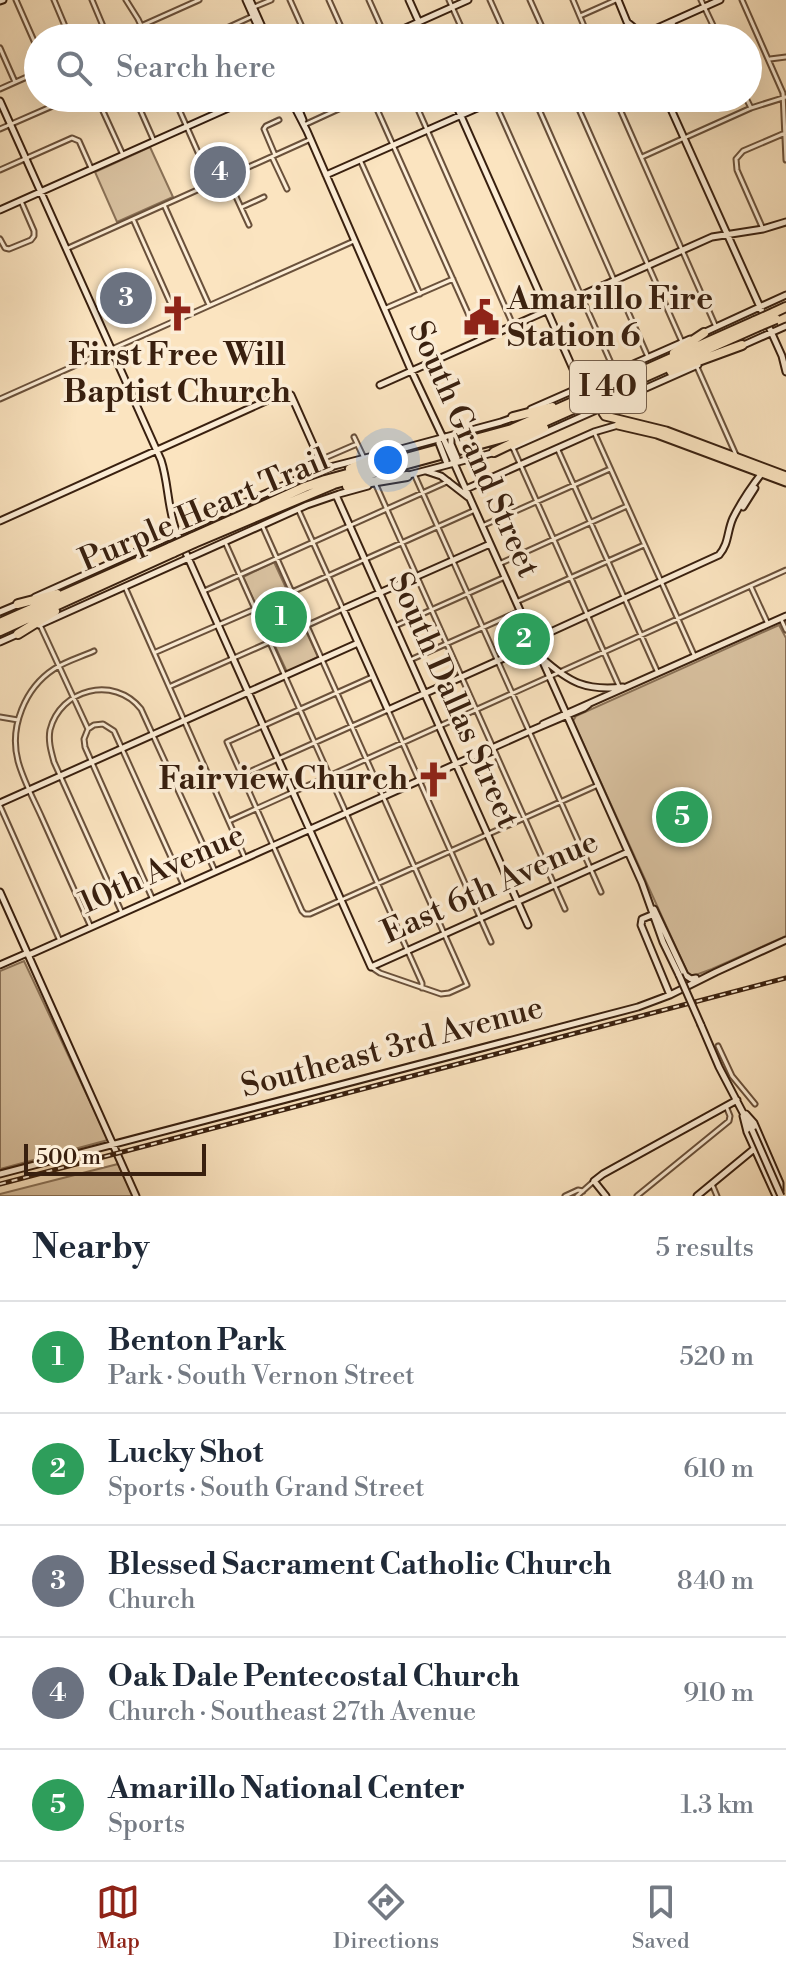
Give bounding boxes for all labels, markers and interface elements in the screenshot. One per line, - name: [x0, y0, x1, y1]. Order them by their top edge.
- search box: [24, 24, 762, 112]
- icon: search: [52, 46, 96, 90]
- text: Search here: [116, 49, 276, 87]
- pin: 4: [194, 142, 246, 202]
- pin: 3: [100, 268, 152, 328]
- place label: Amarillo Fire Station 6: [506, 279, 713, 356]
- church icon: First Free Will Baptist Church: [158, 294, 196, 332]
- public building icon: Amarillo Fire Station 6: [462, 298, 500, 336]
- street label: South Grand Street: [400, 315, 548, 583]
- place label: First Free Will Baptist Church: [63, 335, 291, 412]
- road number: I 40: [570, 361, 646, 413]
- street label: Purple Heart Trail: [73, 439, 335, 581]
- your location: [368, 440, 408, 480]
- street label: South Dallas Street: [380, 566, 528, 834]
- pin: 1: [255, 587, 307, 647]
- pin: 2: [498, 609, 550, 669]
- place label: Fairview Church: [159, 759, 408, 799]
- church icon: Fairview Church: [415, 760, 453, 798]
- pin: 5: [656, 787, 708, 847]
- street label: 10th Avenue: [73, 815, 251, 923]
- street label: East 6th Avenue: [376, 821, 604, 953]
- street label: Southeast 3rd Avenue: [236, 987, 548, 1107]
- scale bar: [24, 1140, 206, 1176]
- text: 500 m: [36, 1144, 101, 1171]
- text: Nearby: [32, 1227, 150, 1269]
- text: 5 results: [656, 1232, 754, 1264]
- text: Benton Park: [108, 1322, 286, 1360]
- text: 1: [52, 1341, 64, 1373]
- text: 520 m: [679, 1341, 754, 1373]
- text: Park · South Vernon Street: [108, 1360, 415, 1392]
- text: Lucky Shot: [108, 1434, 263, 1472]
- text: 2: [50, 1453, 66, 1485]
- text: 610 m: [683, 1453, 754, 1485]
- text: Sports · South Grand Street: [108, 1472, 425, 1504]
- text: Blessed Sacrament Catholic Church: [108, 1546, 612, 1584]
- text: 3: [50, 1565, 66, 1597]
- text: 840 m: [677, 1565, 754, 1597]
- text: Church: [108, 1584, 196, 1616]
- text: Oak Dale Pentecostal Church: [108, 1658, 520, 1696]
- text: 4: [49, 1677, 67, 1709]
- text: 910 m: [683, 1677, 754, 1709]
- text: Church · Southeast 27th Avenue: [108, 1696, 476, 1728]
- text: Amarillo National Center: [108, 1770, 465, 1808]
- text: 5: [50, 1789, 66, 1821]
- text: 1.3 km: [680, 1789, 754, 1821]
- text: Sports: [108, 1808, 185, 1840]
- tab: Map: [96, 1880, 140, 1955]
- tab: Directions: [333, 1880, 439, 1955]
- tab: Saved: [632, 1880, 690, 1955]

